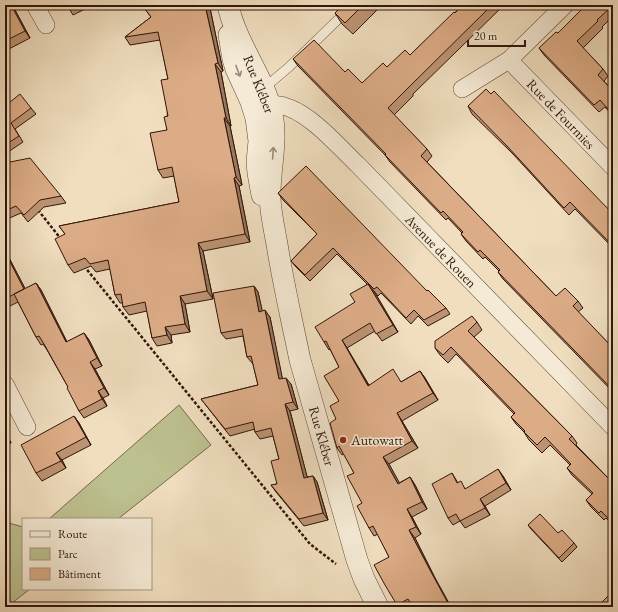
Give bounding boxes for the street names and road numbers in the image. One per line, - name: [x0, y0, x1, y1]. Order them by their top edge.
- street label: Rue Kléber: [239, 52, 279, 116]
- street label: Rue de Fourmies: [523, 75, 599, 153]
- street label: Avenue de Rouen: [401, 210, 481, 292]
- street label: Rue Kléber: [305, 404, 339, 468]

